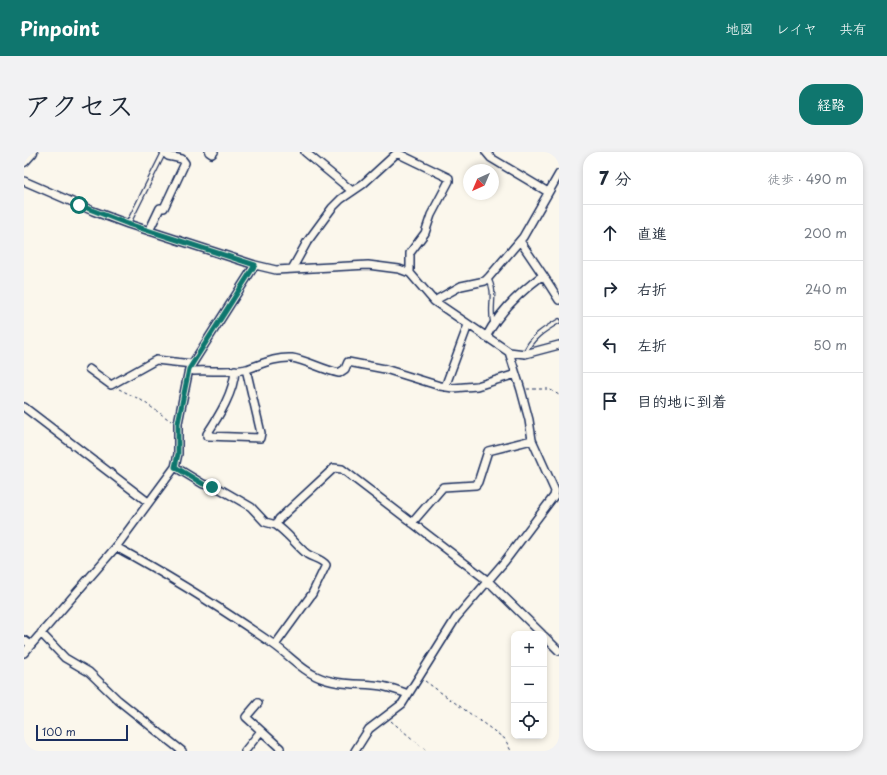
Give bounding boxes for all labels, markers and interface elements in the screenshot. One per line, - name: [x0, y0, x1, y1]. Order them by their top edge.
- text: Pinpoint: [20, 14, 100, 42]
- text: 地図: [726, 18, 754, 39]
- text: レイヤ: [776, 18, 817, 39]
- text: 共有: [839, 18, 867, 39]
- text: アクセス: [24, 83, 134, 126]
- button: 経路: [799, 84, 863, 125]
- north arrow: [463, 164, 499, 200]
- text: 7 分: [599, 165, 631, 191]
- text: 徒歩 · 490 m: [768, 169, 847, 188]
- route start: [70, 196, 88, 214]
- text: 直進: [637, 221, 667, 244]
- icon: ahead: [599, 222, 621, 244]
- text: 200 m: [804, 223, 847, 242]
- text: 右折: [637, 277, 667, 300]
- icon: right: [599, 278, 621, 300]
- text: 240 m: [805, 279, 847, 298]
- text: 左折: [637, 333, 667, 356]
- icon: left: [599, 334, 621, 356]
- text: 50 m: [813, 335, 847, 354]
- text: 目的地に到着: [637, 389, 727, 412]
- icon: arrive: [599, 390, 621, 412]
- route end: [203, 478, 221, 496]
- map controls: [511, 631, 547, 739]
- button: +: [511, 631, 547, 667]
- button: −: [511, 667, 547, 703]
- button: locate: [511, 703, 547, 739]
- scale bar: [36, 723, 128, 742]
- text: 100 m: [42, 723, 76, 740]

